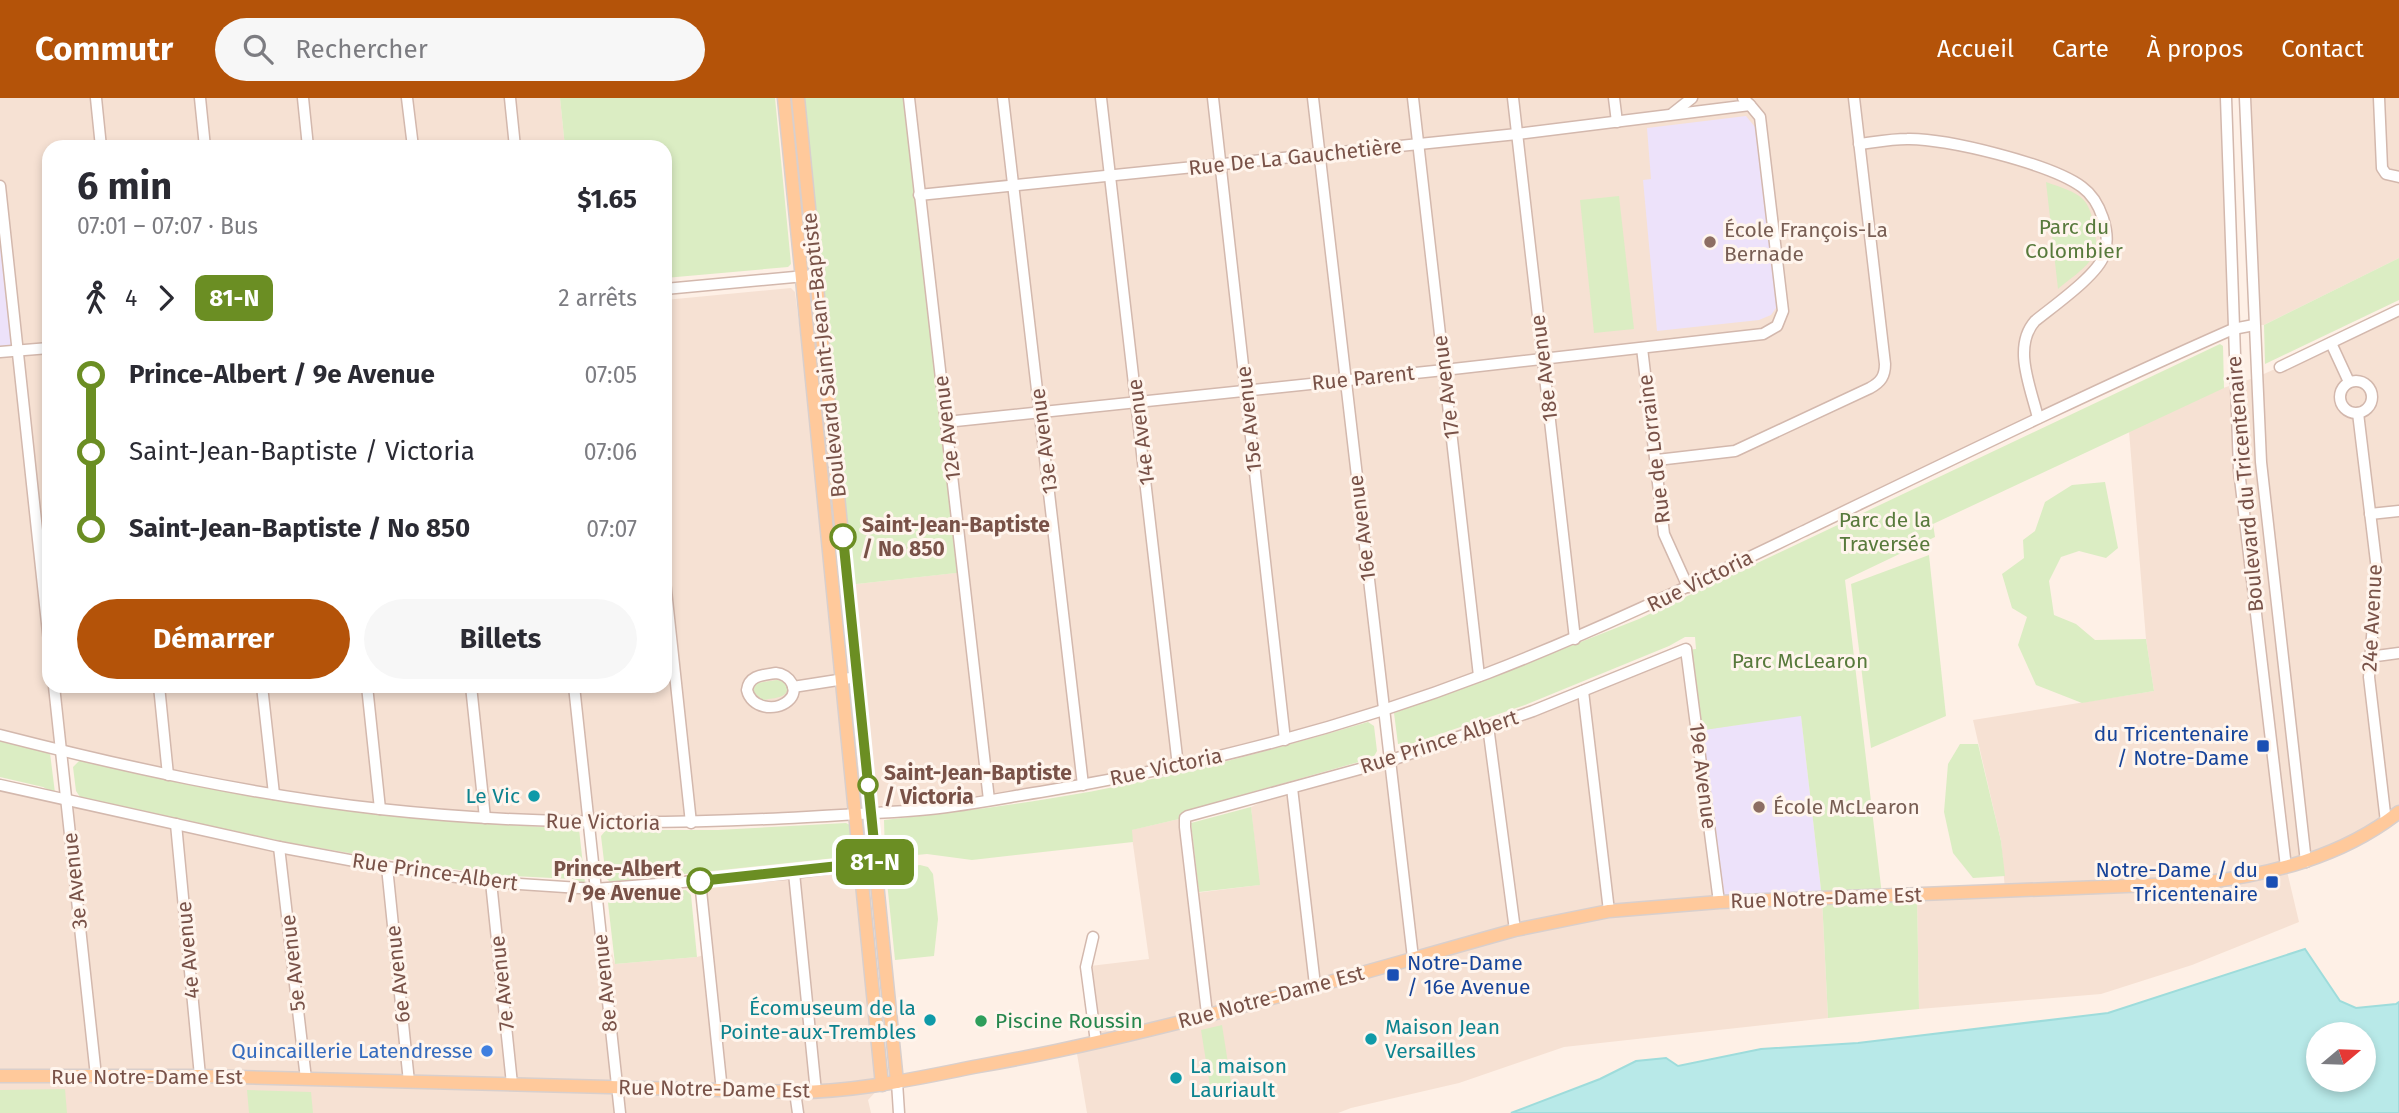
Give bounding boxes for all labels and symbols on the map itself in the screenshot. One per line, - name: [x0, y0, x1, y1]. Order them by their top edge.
- street label: Rue De La Gauchetière: [1187, 133, 1403, 181]
- street label: Boulevard Saint-Jean-Baptiste: [796, 211, 852, 499]
- park label: Parc du Colombier: [2025, 214, 2123, 264]
- place label: École François-La Bernade: [1724, 217, 1888, 267]
- marker: École François-La Bernade: [1702, 234, 1718, 250]
- street label: 18e Avenue: [1525, 313, 1563, 423]
- street label: 17e Avenue: [1427, 334, 1465, 440]
- street label: Boulevard du Tricentenaire: [2221, 355, 2269, 613]
- street label: Rue Parent: [1310, 360, 1416, 396]
- street label: 15e Avenue: [1231, 365, 1267, 473]
- street label: Rue de Lorraine: [1632, 373, 1676, 525]
- street label: 12e Avenue: [928, 374, 966, 482]
- street label: 14e Avenue: [1122, 377, 1160, 487]
- street label: 13e Avenue: [1025, 387, 1063, 495]
- street label: 16e Avenue: [1343, 473, 1381, 583]
- park label: Parc de la Traversée: [1839, 507, 1931, 557]
- place label: Saint-Jean-Baptiste / No 850: [862, 512, 1050, 562]
- marker: Saint-Jean-Baptiste / No 850: [830, 524, 856, 550]
- street label: Rue Victoria: [1643, 544, 1757, 618]
- street label: 24e Avenue: [2356, 564, 2388, 672]
- park label: Parc McLearon: [1732, 648, 1868, 674]
- street label: Rue Prince Albert: [1357, 704, 1522, 780]
- street label: 19e Avenue: [1684, 721, 1722, 831]
- place label: du Tricentenaire / Notre-Dame: [2094, 721, 2249, 771]
- marker: du Tricentenaire / Notre-Dame: [2255, 738, 2271, 754]
- street label: Rue Victoria: [1107, 742, 1225, 792]
- place label: Saint-Jean-Baptiste / Victoria: [884, 760, 1072, 810]
- marker: Saint-Jean-Baptiste / Victoria: [858, 775, 878, 795]
- place label: Le Vic: [465, 783, 520, 809]
- marker: Le Vic: [526, 788, 542, 804]
- place label: École McLearon: [1773, 794, 1920, 820]
- marker: École McLearon: [1751, 799, 1767, 815]
- street label: Rue Victoria: [546, 808, 660, 836]
- street label: 3e Avenue: [57, 831, 93, 931]
- line badge: 81-N: [826, 839, 924, 885]
- street label: Rue Prince-Albert: [350, 847, 520, 897]
- place label: Prince-Albert / 9e Avenue: [554, 856, 682, 906]
- place label: Notre-Dame / du Tricentenaire: [2095, 857, 2258, 907]
- marker: Prince-Albert / 9e Avenue: [687, 868, 713, 894]
- marker: Notre-Dame / du Tricentenaire: [2264, 874, 2280, 890]
- street label: Rue Notre-Dame Est: [1730, 882, 1923, 914]
- street label: 4e Avenue: [171, 900, 205, 1000]
- street label: 5e Avenue: [275, 913, 311, 1013]
- street label: 6e Avenue: [380, 924, 416, 1024]
- street label: 8e Avenue: [587, 933, 623, 1033]
- street label: 7e Avenue: [484, 934, 520, 1032]
- place label: Notre-Dame / 16e Avenue: [1407, 950, 1530, 1000]
- street label: Rue Notre-Dame Est: [1175, 960, 1367, 1034]
- marker: Notre-Dame / 16e Avenue: [1385, 967, 1401, 983]
- place label: Écomuseum de la Pointe-aux-Trembles: [720, 995, 916, 1045]
- place label: Piscine Roussin: [995, 1008, 1143, 1034]
- marker: Écomuseum de la Pointe-aux-Trembles: [922, 1012, 938, 1028]
- marker: Piscine Roussin: [973, 1013, 989, 1029]
- place label: Maison Jean Versailles: [1385, 1014, 1500, 1064]
- north arrow: [2306, 1022, 2376, 1092]
- marker: Maison Jean Versailles: [1363, 1031, 1379, 1047]
- place label: Quincaillerie Latendresse: [231, 1038, 473, 1064]
- marker: Quincaillerie Latendresse: [479, 1043, 495, 1059]
- place label: La maison Lauriault: [1190, 1053, 1287, 1103]
- street label: Rue Notre-Dame Est: [51, 1064, 243, 1090]
- marker: La maison Lauriault: [1168, 1070, 1184, 1086]
- street label: Rue Notre-Dame Est: [618, 1074, 811, 1104]

